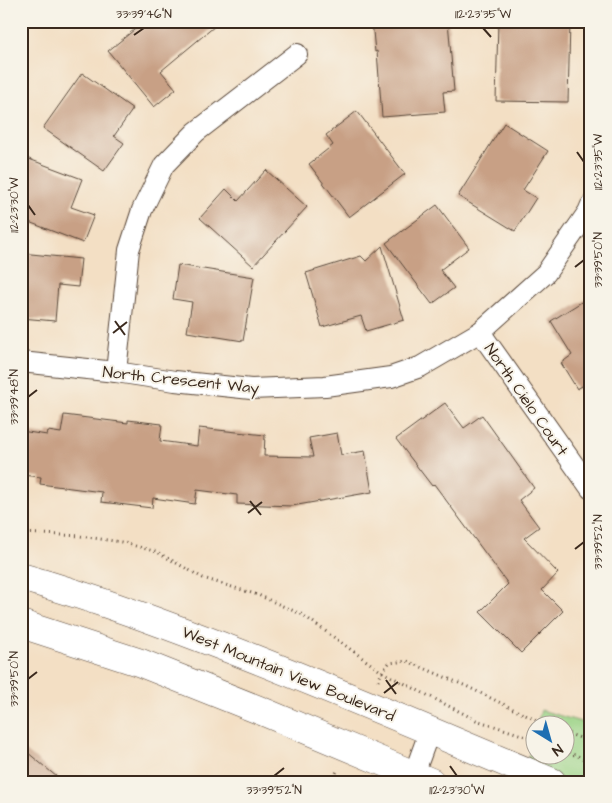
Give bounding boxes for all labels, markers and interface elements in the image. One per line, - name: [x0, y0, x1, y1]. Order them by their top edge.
- text: 33°39'46"N: [116, 6, 172, 23]
- text: 112°23'35"W: [455, 6, 512, 23]
- text: 112°23'35"W: [590, 133, 607, 190]
- text: 112°23'30"W: [6, 177, 23, 233]
- text: 33°39'50"N: [590, 231, 607, 288]
- street label: North Cielo Court: [479, 339, 574, 461]
- street label: North Crescent Way: [102, 361, 260, 400]
- text: 33°39'48"N: [6, 369, 23, 425]
- text: 33°39'52"N: [590, 514, 607, 570]
- street label: West Mountain View Boulevard: [179, 621, 398, 727]
- text: 33°39'50"N: [6, 650, 23, 707]
- north arrow: [524, 716, 574, 766]
- text: N: [548, 739, 567, 760]
- text: 33°39'52"N: [246, 782, 302, 799]
- text: 112°23'30"W: [429, 782, 485, 799]

